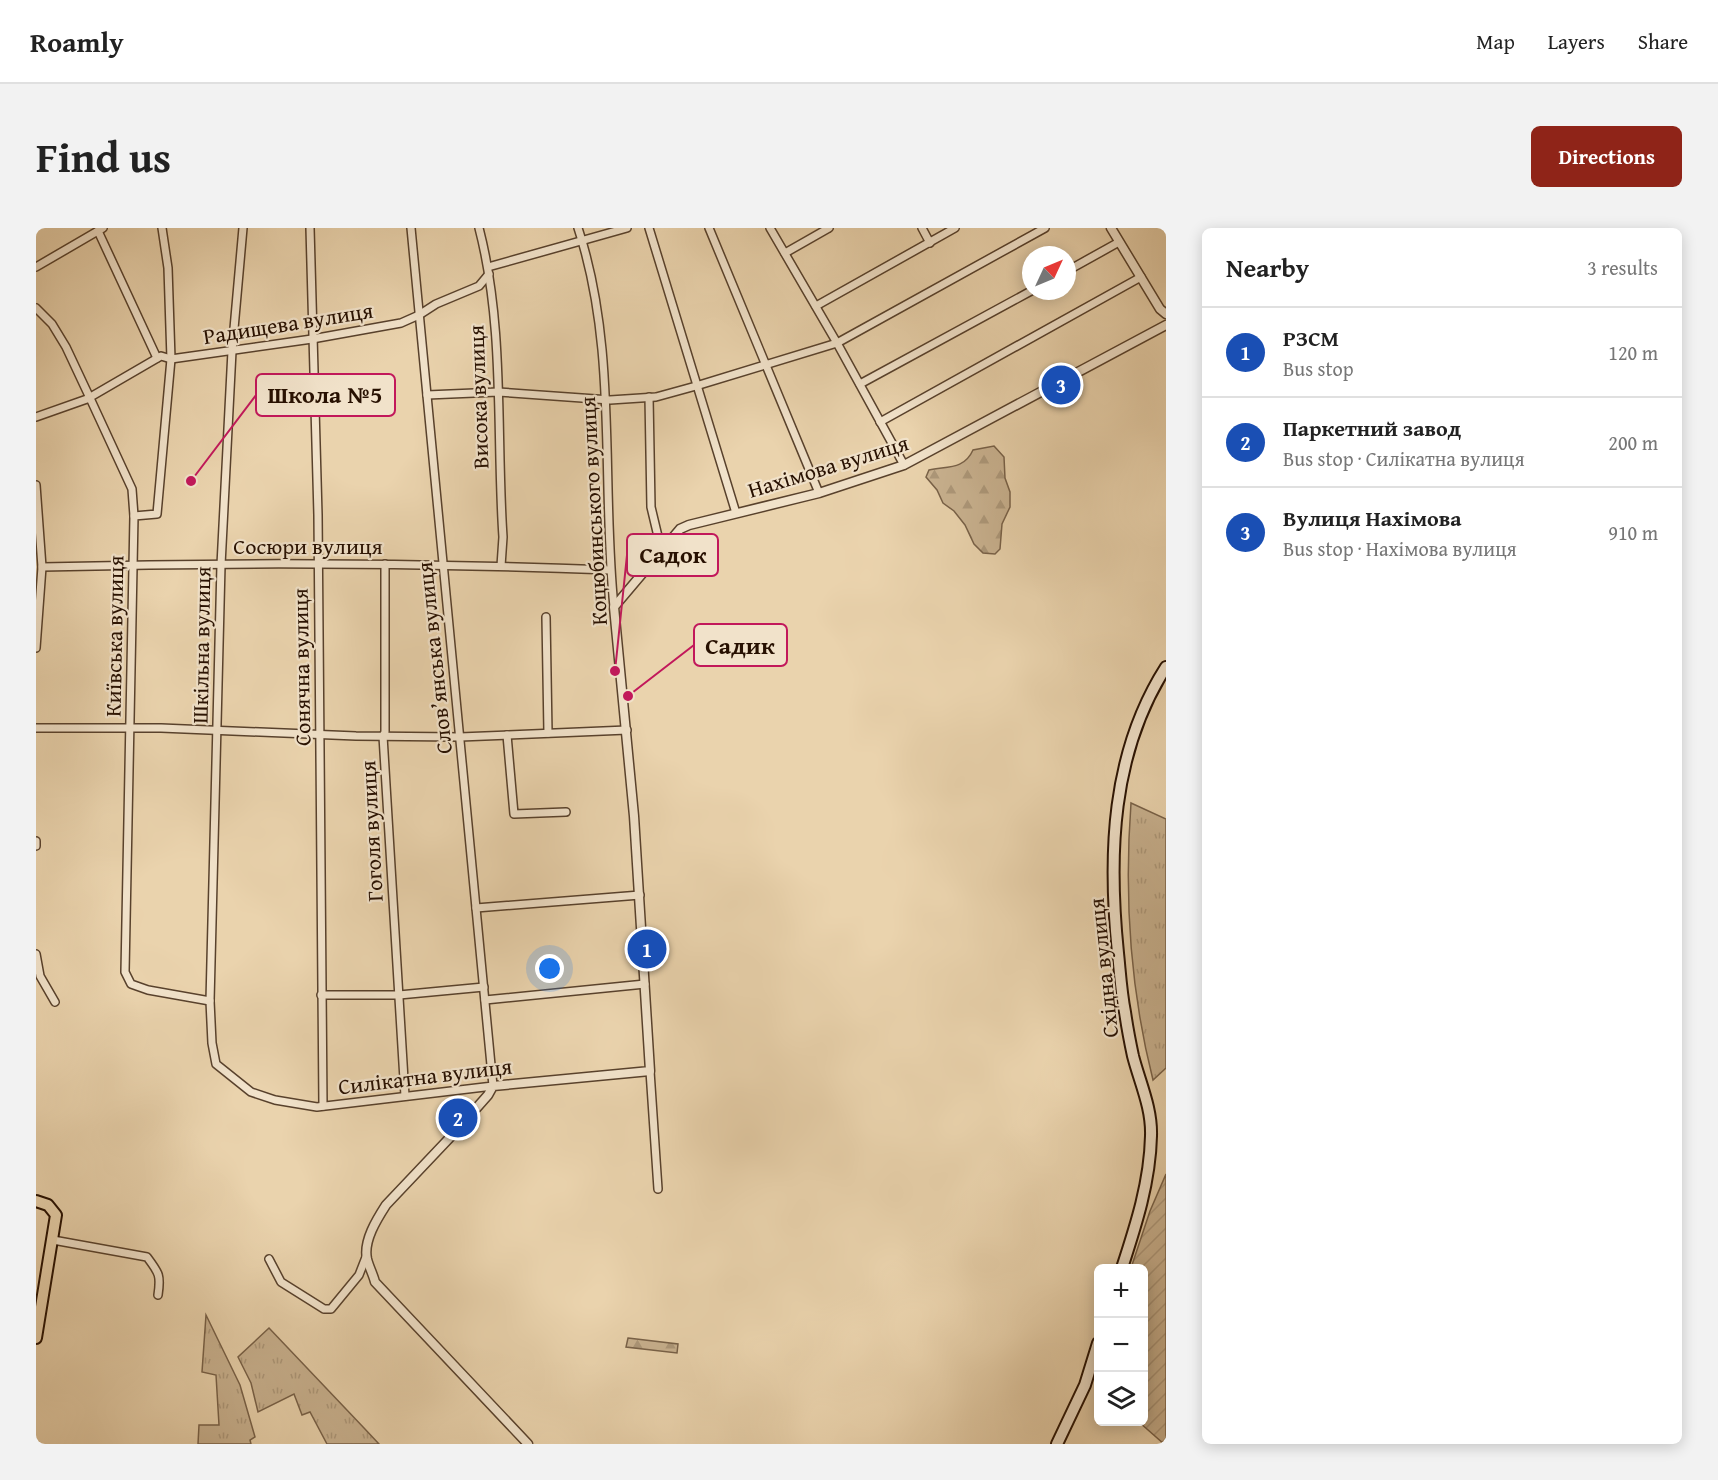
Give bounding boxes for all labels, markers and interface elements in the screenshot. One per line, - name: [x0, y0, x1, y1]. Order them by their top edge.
- text: Roamly: [30, 21, 124, 62]
- text: Map: [1476, 26, 1515, 57]
- text: Layers: [1548, 26, 1605, 57]
- text: Share: [1638, 26, 1688, 57]
- text: Find us: [36, 126, 171, 187]
- button: Directions: [1531, 126, 1682, 187]
- north arrow: [1022, 246, 1076, 300]
- text: Nearby: [1226, 248, 1309, 287]
- text: 3 results: [1587, 253, 1658, 282]
- street label: Радищева вулиця: [201, 294, 375, 352]
- text: РЗСМ: [1283, 322, 1339, 354]
- street label: Висока вулиця: [459, 324, 497, 470]
- text: 1: [1240, 338, 1251, 367]
- text: 120 m: [1608, 338, 1658, 367]
- text: Bus stop: [1283, 354, 1354, 383]
- pin: 3: [1042, 362, 1080, 408]
- callout: Школа №5: [256, 374, 395, 416]
- text: Школа №5: [267, 377, 383, 412]
- street label: Коцюбинського вулиця: [571, 396, 615, 626]
- text: Паркетний завод: [1283, 412, 1461, 444]
- street label: Нахімова вулиця: [744, 426, 912, 506]
- text: 2: [1240, 428, 1251, 457]
- text: 200 m: [1608, 428, 1658, 457]
- text: Bus stop · Силікатна вулиця: [1283, 444, 1525, 473]
- text: Вулиця Нахімова: [1283, 502, 1462, 534]
- text: 3: [1240, 518, 1251, 547]
- text: 910 m: [1608, 518, 1658, 547]
- street label: Сосюри вулиця: [233, 530, 383, 562]
- callout: Садок: [627, 534, 718, 576]
- text: Bus stop · Нахімова вулиця: [1283, 534, 1517, 563]
- text: Садок: [639, 537, 707, 572]
- street label: Київська вулиця: [97, 555, 131, 717]
- street label: Слов’янська вулиця: [408, 560, 460, 756]
- street label: Шкільна вулиця: [184, 566, 218, 724]
- street label: Сонячна вулиця: [284, 588, 318, 746]
- callout: Садик: [694, 624, 787, 666]
- text: Садик: [705, 628, 775, 663]
- street label: Гоголя вулиця: [351, 760, 391, 902]
- street label: Східна вулиця: [1080, 897, 1126, 1039]
- pin: 1: [628, 926, 666, 972]
- your location: [535, 954, 564, 983]
- street label: Силікатна вулиця: [336, 1049, 514, 1103]
- pin: 2: [438, 1096, 478, 1140]
- map controls: [1094, 1264, 1148, 1426]
- button: +: [1094, 1264, 1148, 1318]
- button: −: [1094, 1318, 1148, 1372]
- button: layers: [1094, 1372, 1148, 1426]

